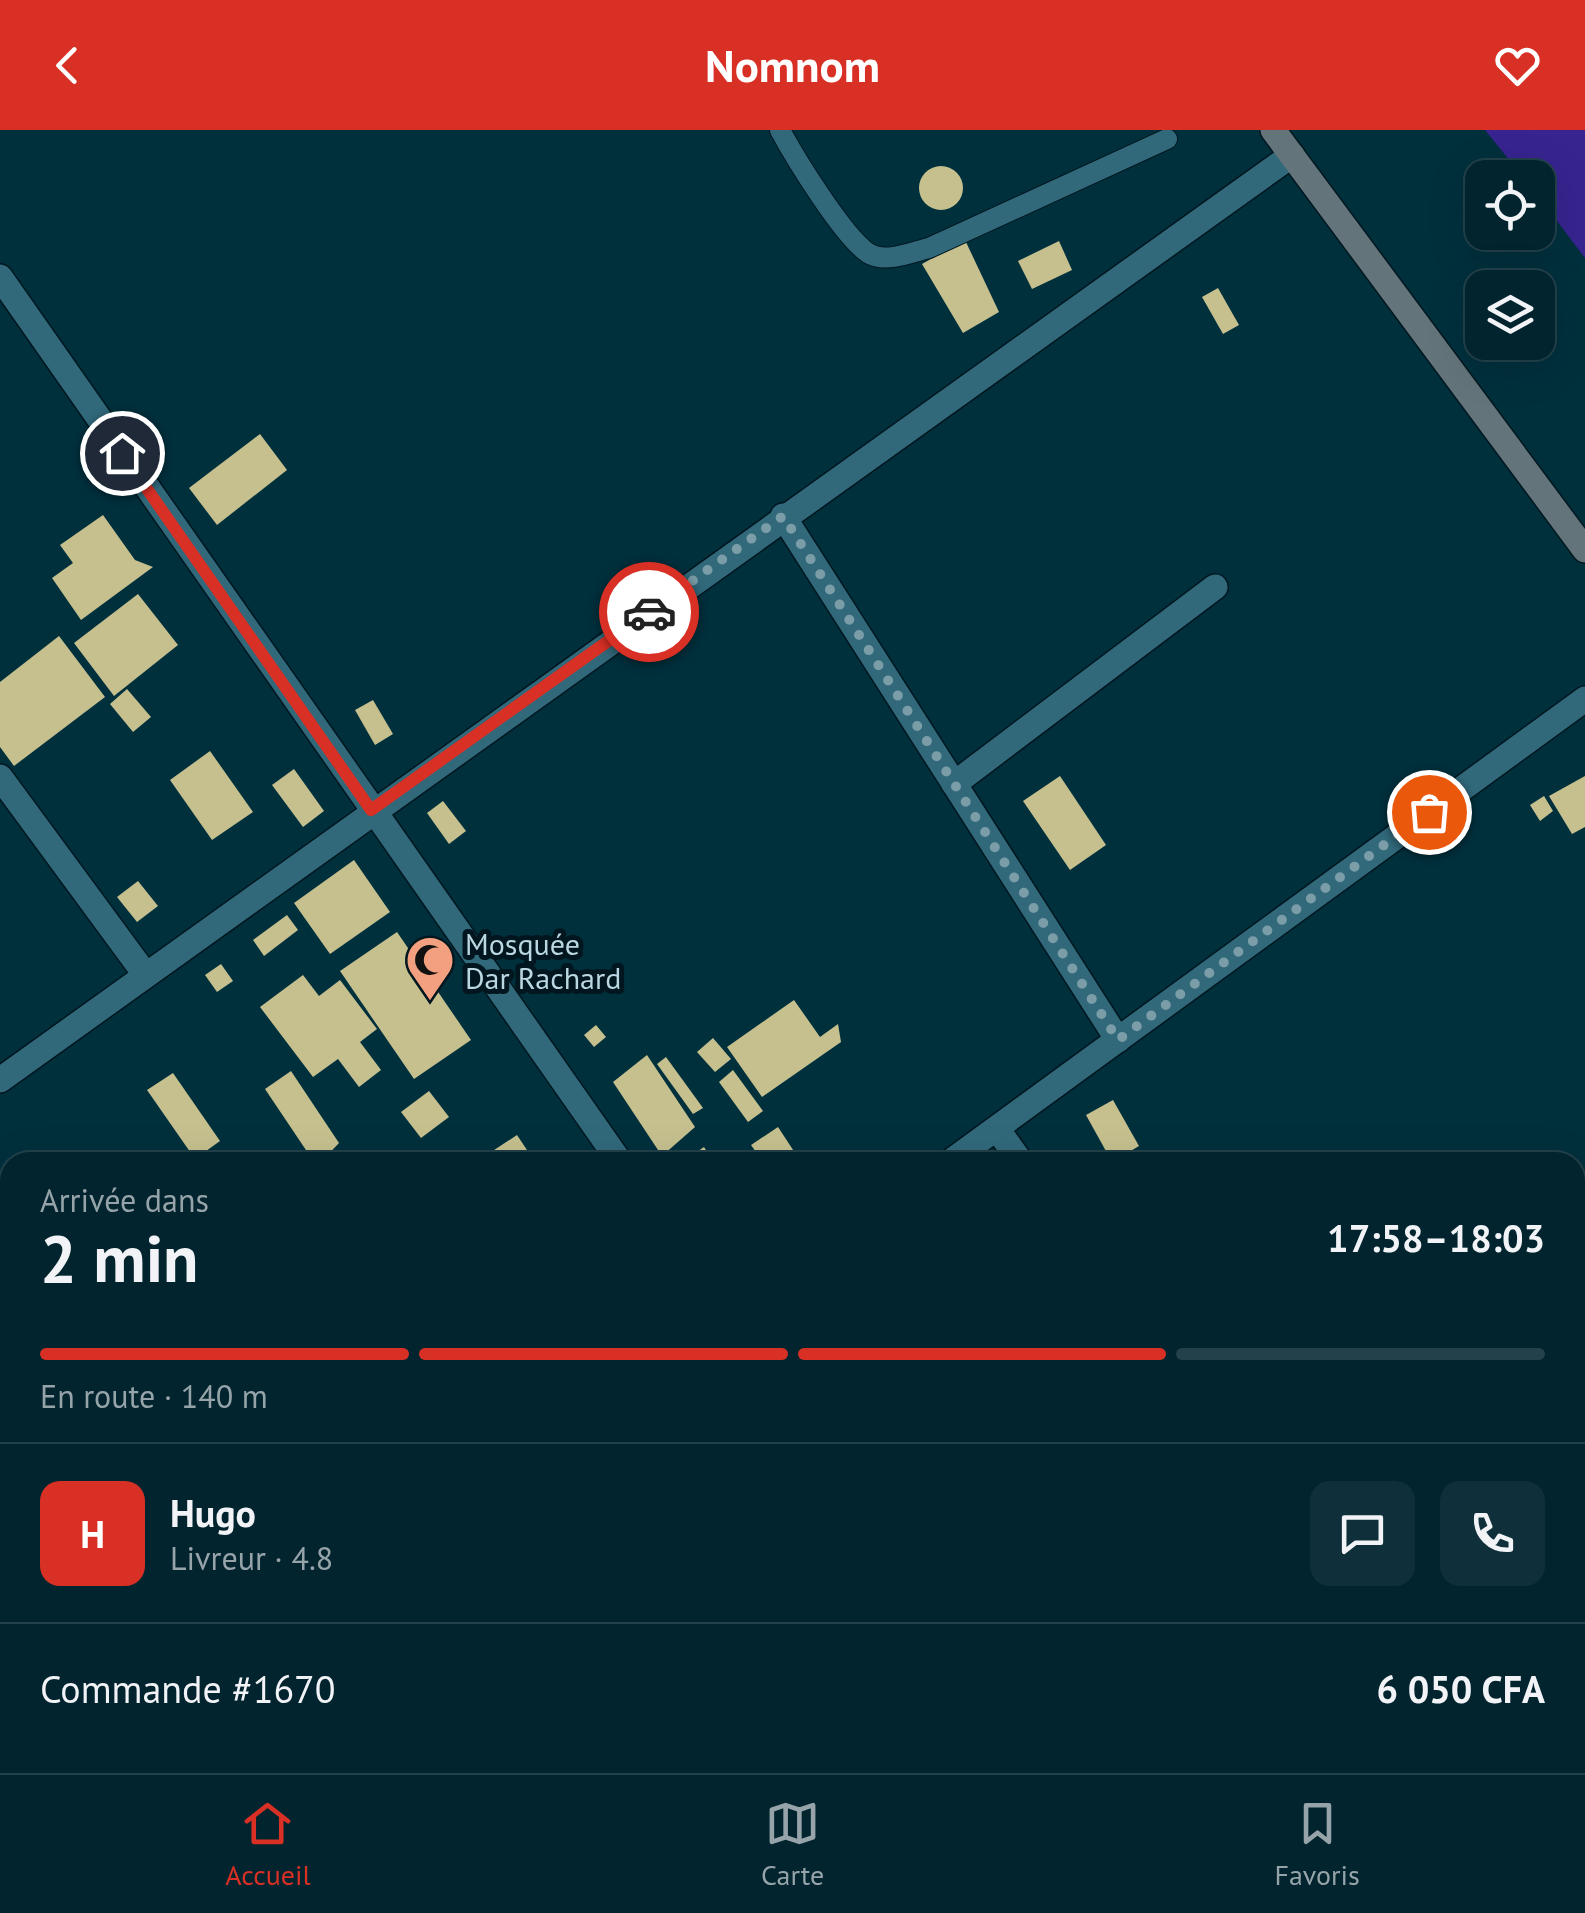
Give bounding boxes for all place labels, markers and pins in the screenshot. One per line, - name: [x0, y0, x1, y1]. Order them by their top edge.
- pin: [80, 411, 165, 496]
- pin: [1387, 770, 1472, 855]
- place label: Mosquée Dar Rachard: [465, 924, 621, 997]
- mosque icon: Mosquée Dar Rachard: [404, 934, 456, 1002]

